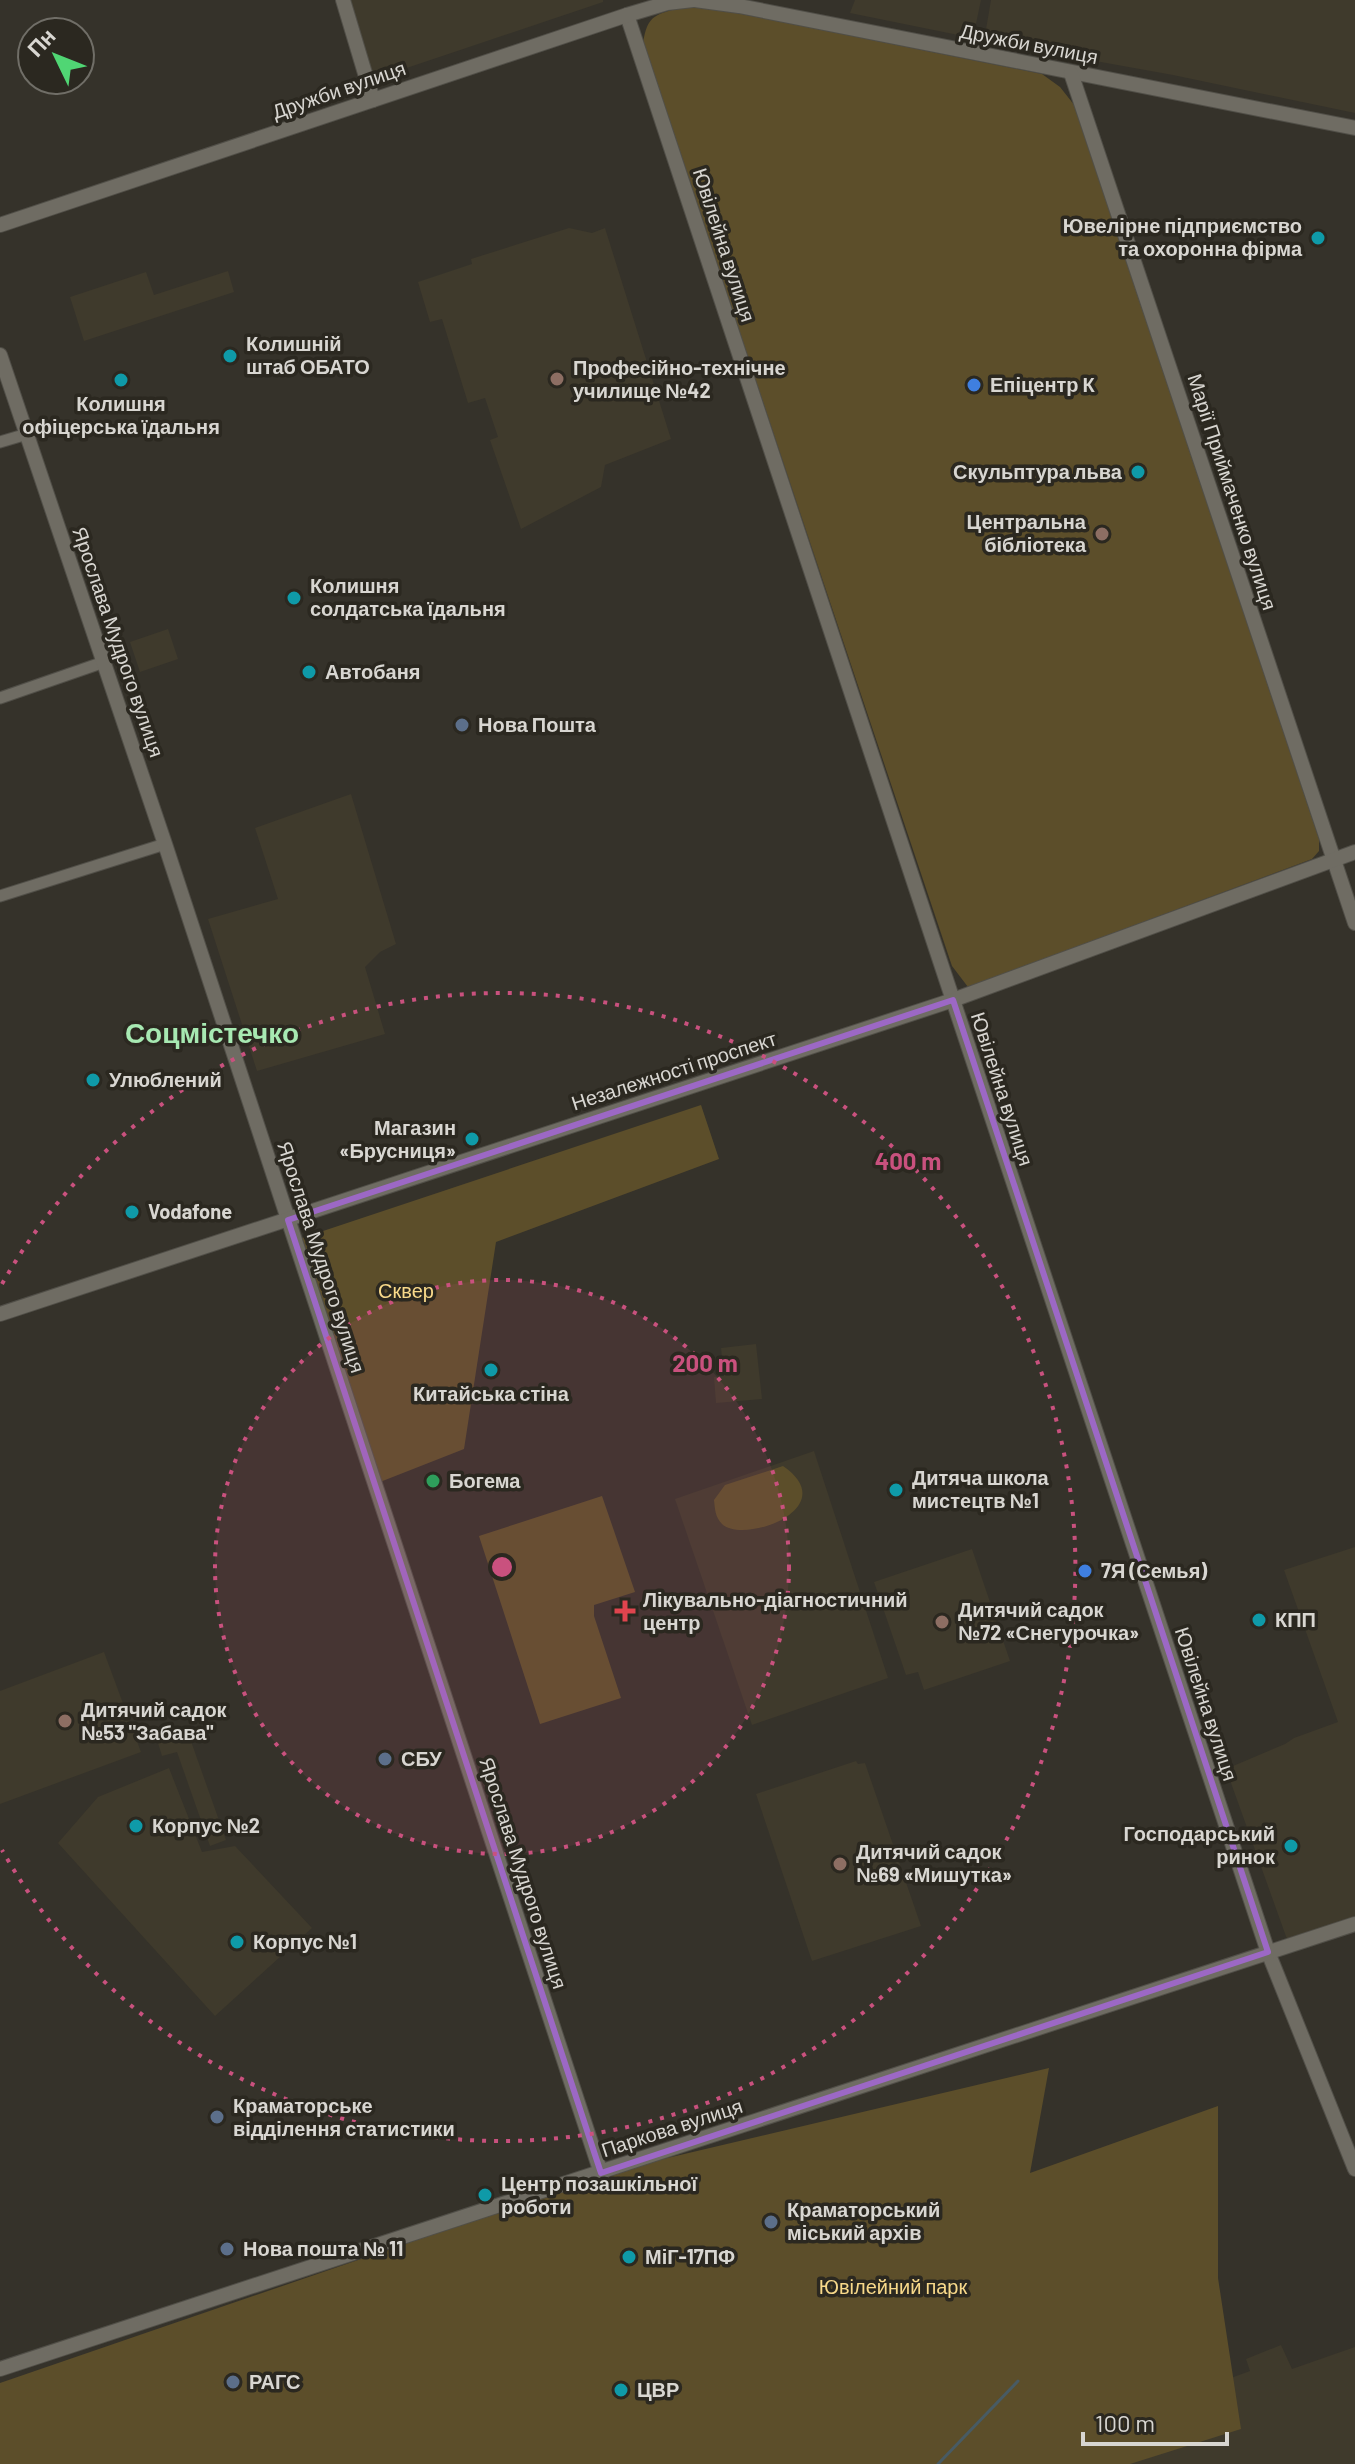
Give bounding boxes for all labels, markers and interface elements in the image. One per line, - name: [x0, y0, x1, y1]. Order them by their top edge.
- north arrow: [16, 16, 96, 96]
- street label: Дружби вулиця: [958, 18, 1100, 68]
- text: Пн: [21, 22, 60, 61]
- street label: Дружби вулиця: [269, 55, 409, 123]
- street label: Ювілейна вулиця: [689, 165, 761, 325]
- place label: Ювелірне підприємство та охоронна фірма: [1063, 213, 1303, 260]
- marker: Ювелірне підприємство та охоронна фірма: [1309, 229, 1327, 247]
- place label: Колишній штаб ОБАТО: [246, 331, 370, 378]
- marker: Колишній штаб ОБАТО: [221, 347, 239, 365]
- place label: Професійно-технічне училище №42: [573, 355, 786, 402]
- marker: Професійно-технічне училище №42: [548, 370, 566, 388]
- marker: Колишня офіцерська їдальня: [112, 371, 130, 389]
- street label: Марії Приймаченко вулиця: [1183, 371, 1283, 613]
- place label: Епіцентр К: [990, 372, 1095, 396]
- marker: Епіцентр К: [965, 376, 983, 394]
- place label: Колишня офіцерська їдальня: [22, 391, 220, 438]
- place label: Скульптура льва: [953, 459, 1123, 483]
- marker: Скульптура льва: [1129, 463, 1147, 481]
- place label: Центральна бібліотека: [967, 509, 1087, 556]
- street label: Ярослава Мудрого вулиця: [68, 523, 170, 760]
- marker: Центральна бібліотека: [1093, 525, 1111, 543]
- place label: Колишня солдатська їдальня: [310, 573, 506, 620]
- marker: Колишня солдатська їдальня: [285, 589, 303, 607]
- place label: Автобаня: [325, 659, 420, 683]
- marker: Автобаня: [300, 663, 318, 681]
- place label: Нова Пошта: [478, 712, 597, 736]
- marker: Нова Пошта: [453, 716, 471, 734]
- street label: Ювілейна вулиця: [967, 1009, 1039, 1169]
- district label: Соцмістечко: [125, 1015, 299, 1049]
- street label: Незалежності проспект: [568, 1026, 779, 1115]
- place label: Улюблений: [109, 1067, 222, 1091]
- marker: Улюблений: [84, 1071, 102, 1089]
- place label: Магазин «Брусниця»: [339, 1115, 456, 1162]
- marker: Магазин «Брусниця»: [463, 1130, 481, 1148]
- street label: Ярослава Мудрого вулиця: [273, 1138, 371, 1375]
- text: 400 m: [875, 1146, 941, 1175]
- place label: Vodafone: [148, 1199, 232, 1223]
- marker: Vodafone: [123, 1203, 141, 1221]
- park label: Сквер: [378, 1278, 434, 1302]
- text: 200 m: [672, 1348, 738, 1377]
- marker: Китайська стіна: [482, 1361, 500, 1379]
- place label: Китайська стіна: [413, 1381, 570, 1405]
- place label: Дитяча школа мистецтв №1: [912, 1465, 1050, 1512]
- place label: Богема: [449, 1468, 521, 1492]
- marker: Богема: [424, 1472, 442, 1490]
- marker: Дитяча школа мистецтв №1: [887, 1481, 905, 1499]
- centre of rings: [488, 1553, 516, 1581]
- place label: 7Я (Семья): [1101, 1558, 1207, 1582]
- marker: 7Я (Семья): [1076, 1562, 1094, 1580]
- place label: Лікувально-діагностичний центр: [643, 1587, 908, 1634]
- place label: Дитячий садок №72 «Снегурочка»: [958, 1597, 1139, 1644]
- marker: Лікувально-діагностичний центр: [614, 1600, 636, 1622]
- place label: КПП: [1275, 1607, 1316, 1631]
- marker: КПП: [1250, 1611, 1268, 1629]
- marker: Дитячий садок №72 «Снегурочка»: [933, 1613, 951, 1631]
- street label: Ювілейна вулиця: [1171, 1624, 1243, 1784]
- place label: Дитячий садок №53 "Забава": [81, 1697, 228, 1744]
- marker: Дитячий садок №53 "Забава": [56, 1712, 74, 1730]
- place label: СБУ: [401, 1746, 442, 1770]
- marker: СБУ: [376, 1750, 394, 1768]
- street label: Ярослава Мудрого вулиця: [475, 1754, 573, 1991]
- place label: Корпус №2: [152, 1813, 260, 1837]
- marker: Корпус №2: [127, 1817, 145, 1835]
- place label: Господарський ринок: [1123, 1821, 1276, 1868]
- marker: Господарський ринок: [1282, 1837, 1300, 1855]
- place label: Дитячий садок №69 «Мишутка»: [856, 1839, 1012, 1886]
- marker: Дитячий садок №69 «Мишутка»: [831, 1855, 849, 1873]
- place label: Корпус №1: [253, 1929, 357, 1953]
- marker: Корпус №1: [228, 1933, 246, 1951]
- place label: Краматорське відділення статистики: [233, 2093, 455, 2140]
- street label: Паркова вулиця: [598, 2093, 745, 2161]
- marker: Краматорське відділення статистики: [208, 2108, 226, 2126]
- place label: Центр позашкільної роботи: [501, 2171, 697, 2218]
- marker: Центр позашкільної роботи: [476, 2186, 494, 2204]
- place label: Краматорський міський архів: [787, 2197, 940, 2244]
- marker: Краматорський міський архів: [762, 2213, 780, 2231]
- place label: Нова пошта № 11: [243, 2236, 403, 2260]
- marker: Нова пошта № 11: [218, 2240, 236, 2258]
- place label: МіГ-17ПФ: [645, 2244, 735, 2268]
- marker: МіГ-17ПФ: [620, 2248, 638, 2266]
- park label: Ювілейний парк: [819, 2274, 967, 2298]
- place label: РАГС: [249, 2369, 301, 2393]
- marker: РАГС: [224, 2373, 242, 2391]
- place label: ЦВР: [637, 2377, 679, 2401]
- marker: ЦВР: [612, 2381, 630, 2399]
- scale bar: [1083, 2396, 1227, 2446]
- text: 100 m: [1095, 2408, 1155, 2437]

